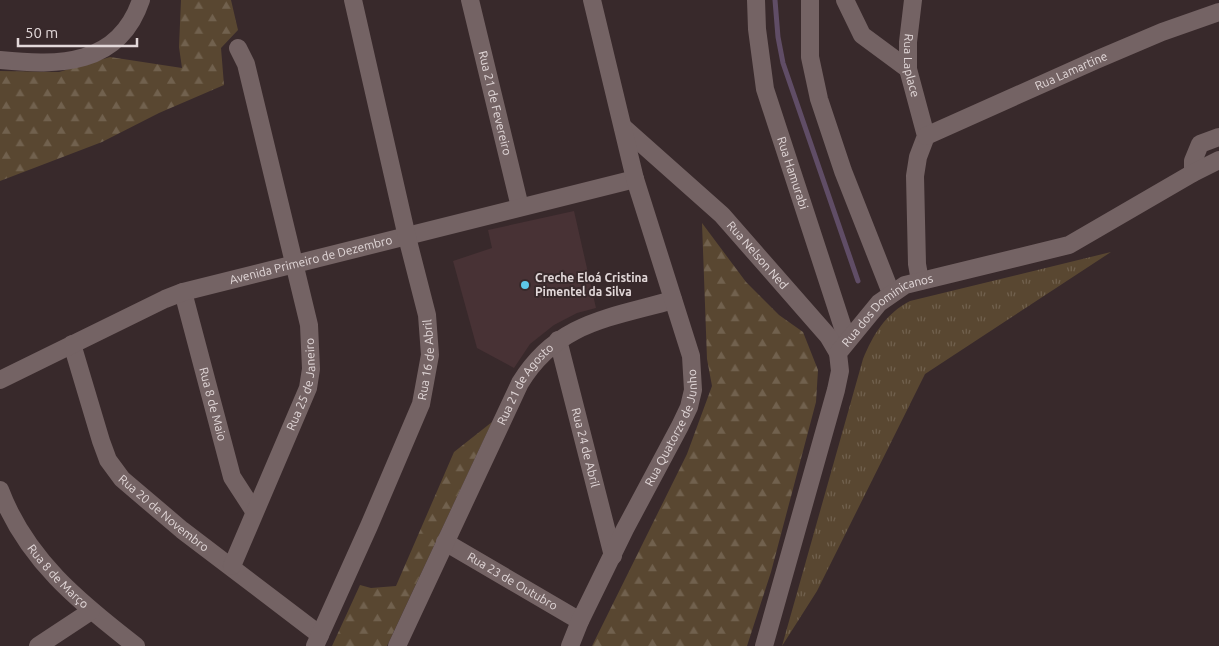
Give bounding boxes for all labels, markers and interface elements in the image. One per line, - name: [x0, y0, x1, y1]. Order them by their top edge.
- scale bar: [18, 15, 136, 47]
- text: 50 m: [25, 24, 58, 41]
- street label: Rua Laplace: [902, 33, 922, 98]
- street label: Rua 21 de Fevereiro: [476, 49, 514, 156]
- street label: Rua Lamartine: [1033, 49, 1109, 92]
- street label: Rua Hamurabi: [775, 135, 811, 211]
- street label: Rua Nelson Ned: [725, 218, 791, 291]
- street label: Avenida Primeiro de Dezembro: [228, 233, 394, 286]
- place label: Creche Eloá Cristina Pimentel da Silva: [535, 271, 648, 298]
- street label: Rua dos Dominicanos: [839, 271, 934, 349]
- marker: Creche Eloá Cristina Pimentel da Silva: [519, 279, 531, 291]
- street label: Rua 16 de Abril: [415, 319, 436, 401]
- street label: Rua 25 de Janeiro: [284, 338, 317, 432]
- street label: Rua 21 de Agosto: [494, 341, 556, 427]
- street label: Rua 8 de Maio: [197, 366, 229, 442]
- street label: Rua Quatorze de Junho: [642, 369, 699, 488]
- street label: Rua 24 de Abril: [570, 406, 602, 489]
- street label: Rua 20 de Novembro: [116, 472, 211, 554]
- street label: Rua 8 de Março: [25, 542, 91, 611]
- street label: Rua 23 de Outubro: [465, 550, 560, 612]

